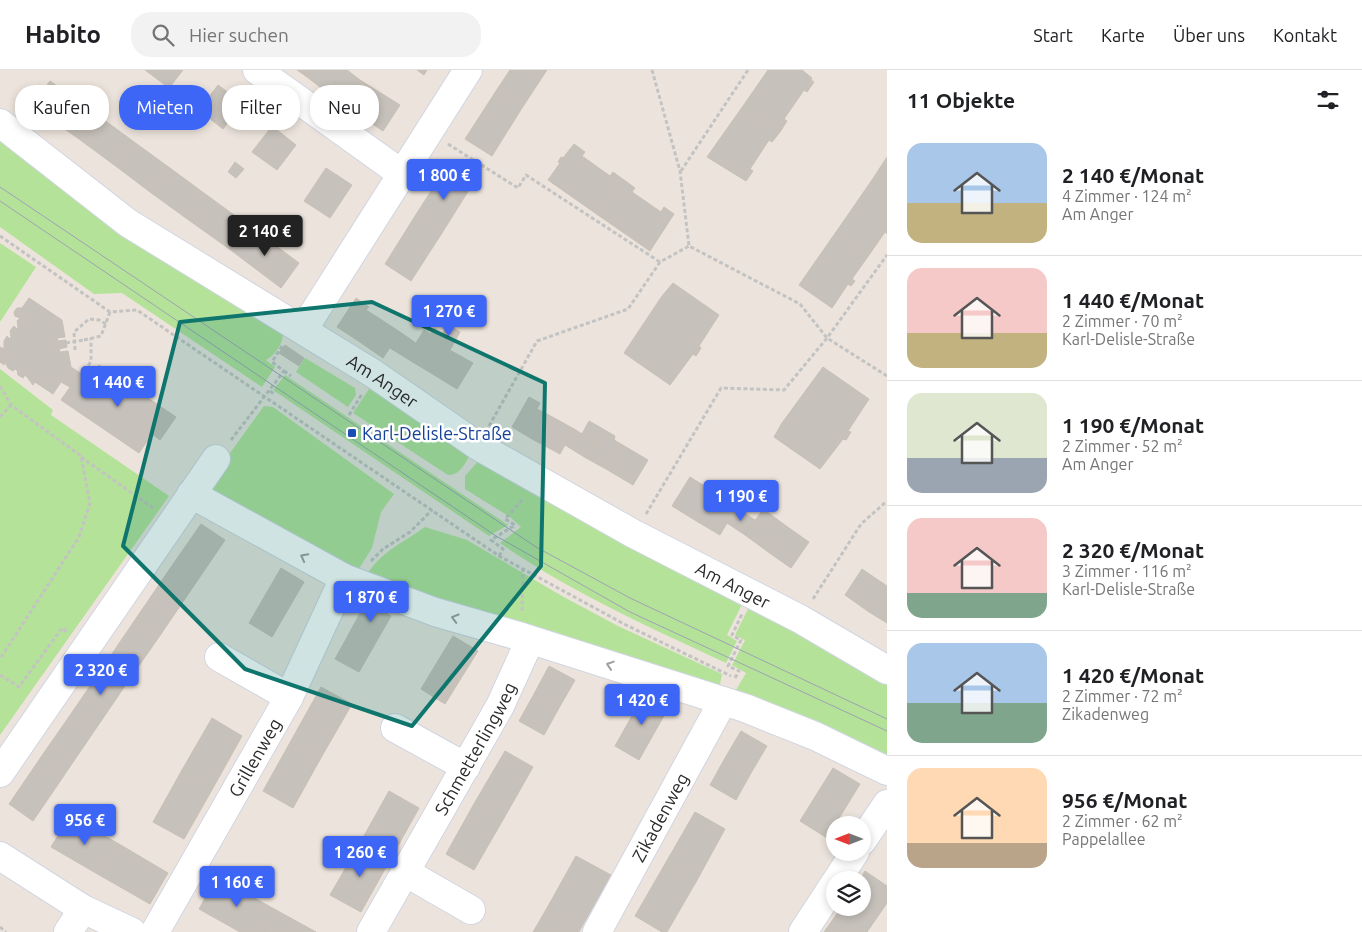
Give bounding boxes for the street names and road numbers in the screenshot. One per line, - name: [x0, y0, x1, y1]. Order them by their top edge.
- street label: Am Anger: [344, 350, 422, 411]
- street label: Am Anger: [693, 557, 774, 612]
- street label: Schmetterlingweg: [430, 679, 519, 818]
- street label: Grillenweg: [224, 715, 285, 800]
- street label: Zikadenweg: [627, 769, 692, 865]

